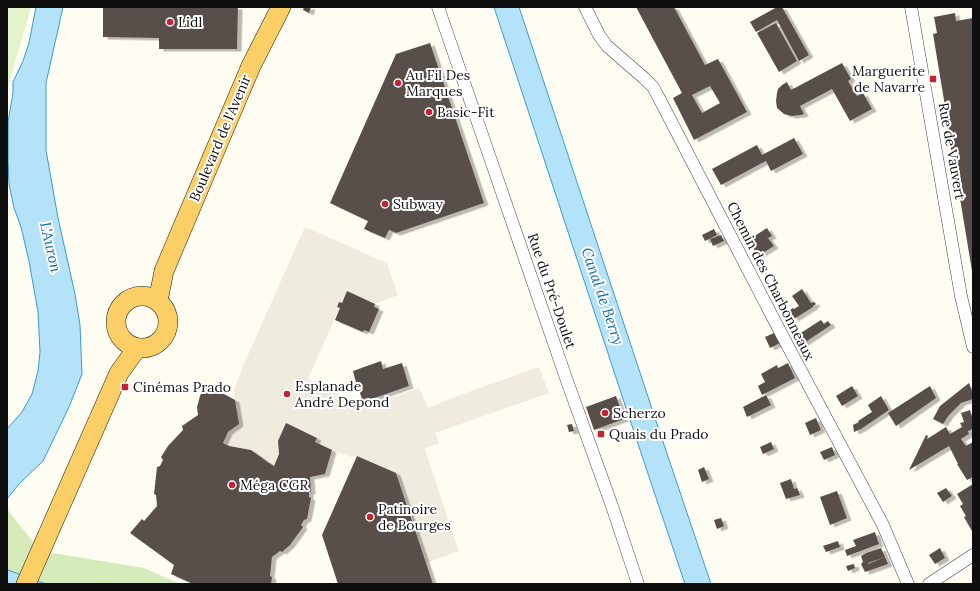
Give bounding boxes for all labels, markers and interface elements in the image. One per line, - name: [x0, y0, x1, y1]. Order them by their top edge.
- place label: Lidl: [178, 13, 202, 31]
- marker: Lidl: [165, 17, 175, 27]
- place label: Marguerite de Navarre: [852, 62, 925, 96]
- place label: Au Fil Des Marques: [405, 66, 470, 100]
- street label: Boulevard de l'Avenir: [185, 72, 255, 204]
- marker: Marguerite de Navarre: [928, 74, 938, 84]
- marker: Au Fil Des Marques: [393, 78, 403, 88]
- street label: Rue de Vauvert: [935, 101, 970, 202]
- place label: Basic-Fit: [437, 103, 495, 121]
- marker: Basic-Fit: [424, 107, 434, 117]
- place label: Subway: [393, 195, 443, 213]
- marker: Subway: [380, 199, 390, 209]
- street label: Chemin des Charbonneaux: [723, 199, 819, 364]
- water label: L'Auron: [36, 220, 66, 275]
- street label: Rue du Pré-Doulet: [524, 231, 580, 352]
- water label: Canal de Berry: [577, 245, 629, 347]
- place label: Esplanade André Depond: [294, 377, 389, 411]
- place label: Cinémas Prado: [133, 378, 231, 396]
- marker: Cinémas Prado: [120, 382, 130, 392]
- marker: Esplanade André Depond: [282, 389, 292, 399]
- place label: Scherzo: [613, 404, 666, 422]
- marker: Scherzo: [600, 408, 610, 418]
- place label: Quais du Prado: [609, 425, 708, 443]
- marker: Quais du Prado: [596, 429, 606, 439]
- place label: Méga CGR: [240, 476, 308, 494]
- marker: Méga CGR: [227, 480, 237, 490]
- place label: Patinoire de Bourges: [378, 500, 451, 534]
- marker: Patinoire de Bourges: [365, 512, 375, 522]

